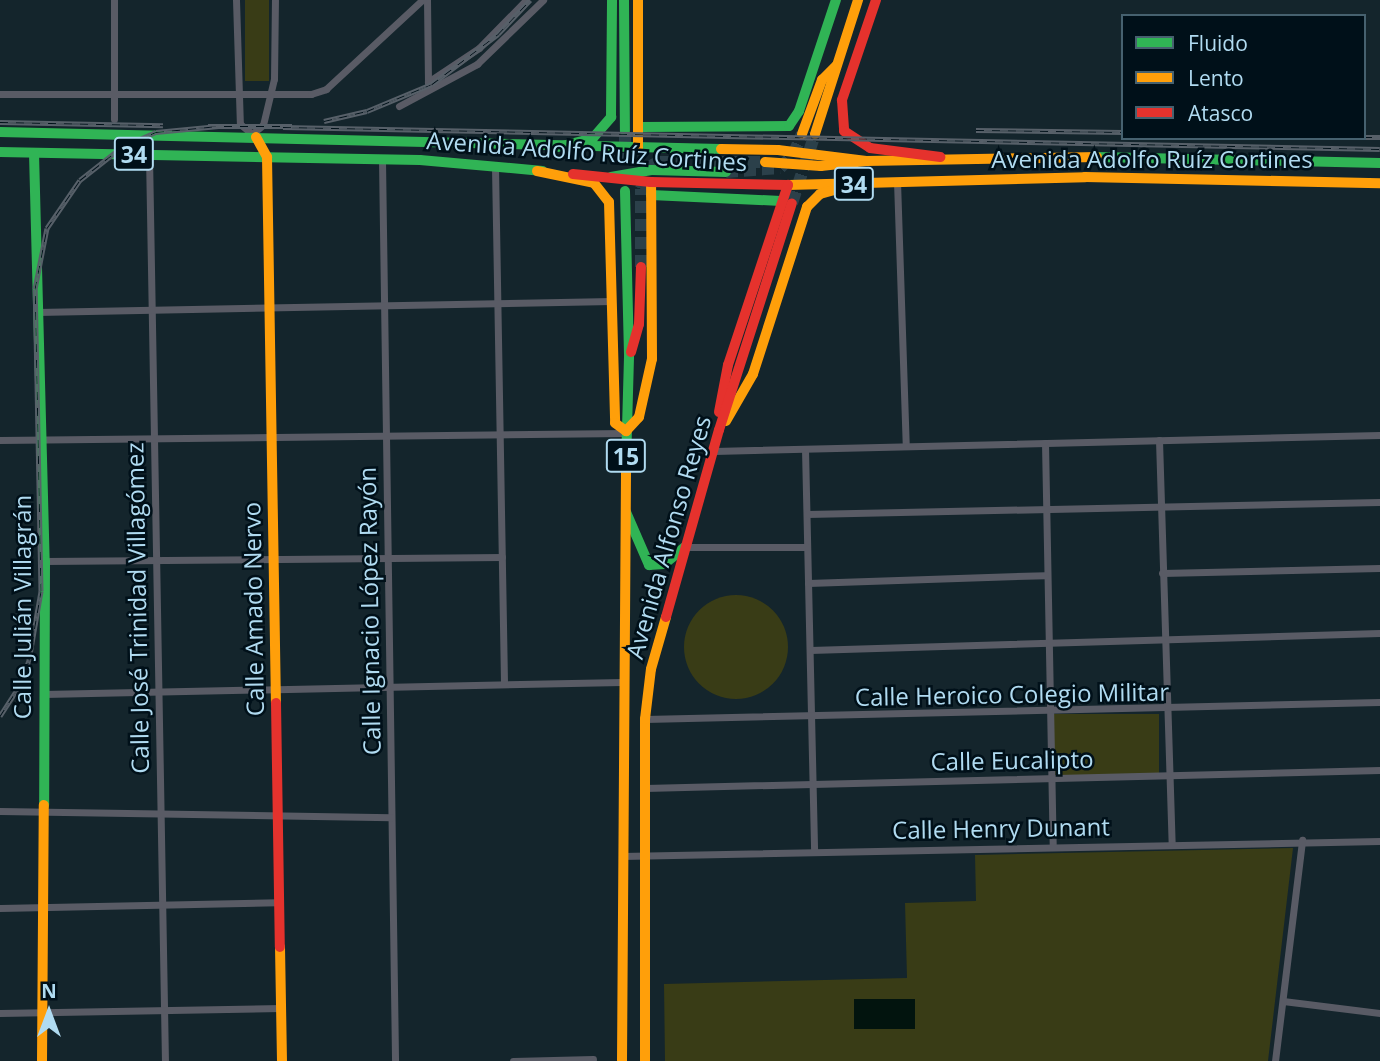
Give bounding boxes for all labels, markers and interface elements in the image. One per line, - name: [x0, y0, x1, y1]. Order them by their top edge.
- legend: [1121, 14, 1366, 140]
- text: Fluido: [1188, 29, 1248, 57]
- text: Lento: [1188, 64, 1244, 92]
- text: Atasco: [1188, 99, 1253, 127]
- street label: Avenida Adolfo Ruíz Cortines: [426, 125, 748, 177]
- road number: 34: [113, 134, 155, 174]
- street label: Avenida Adolfo Ruíz Cortines: [991, 145, 1313, 173]
- road number: 34: [833, 164, 875, 204]
- street label: Avenida Alfonso Reyes: [620, 412, 716, 662]
- road number: 15: [605, 436, 647, 476]
- street label: Calle José Trinidad Villagómez: [120, 442, 154, 774]
- street label: Calle Ignacio López Rayón: [352, 467, 386, 755]
- street label: Calle Julián Villagrán: [8, 495, 36, 719]
- street label: Calle Amado Nervo: [237, 502, 269, 716]
- street label: Calle Heroico Colegio Militar: [855, 677, 1169, 711]
- street label: Calle Eucalipto: [930, 744, 1094, 776]
- street label: Calle Henry Dunant: [892, 812, 1110, 844]
- north arrow: [14, 977, 84, 1047]
- text: N: [41, 978, 57, 1004]

